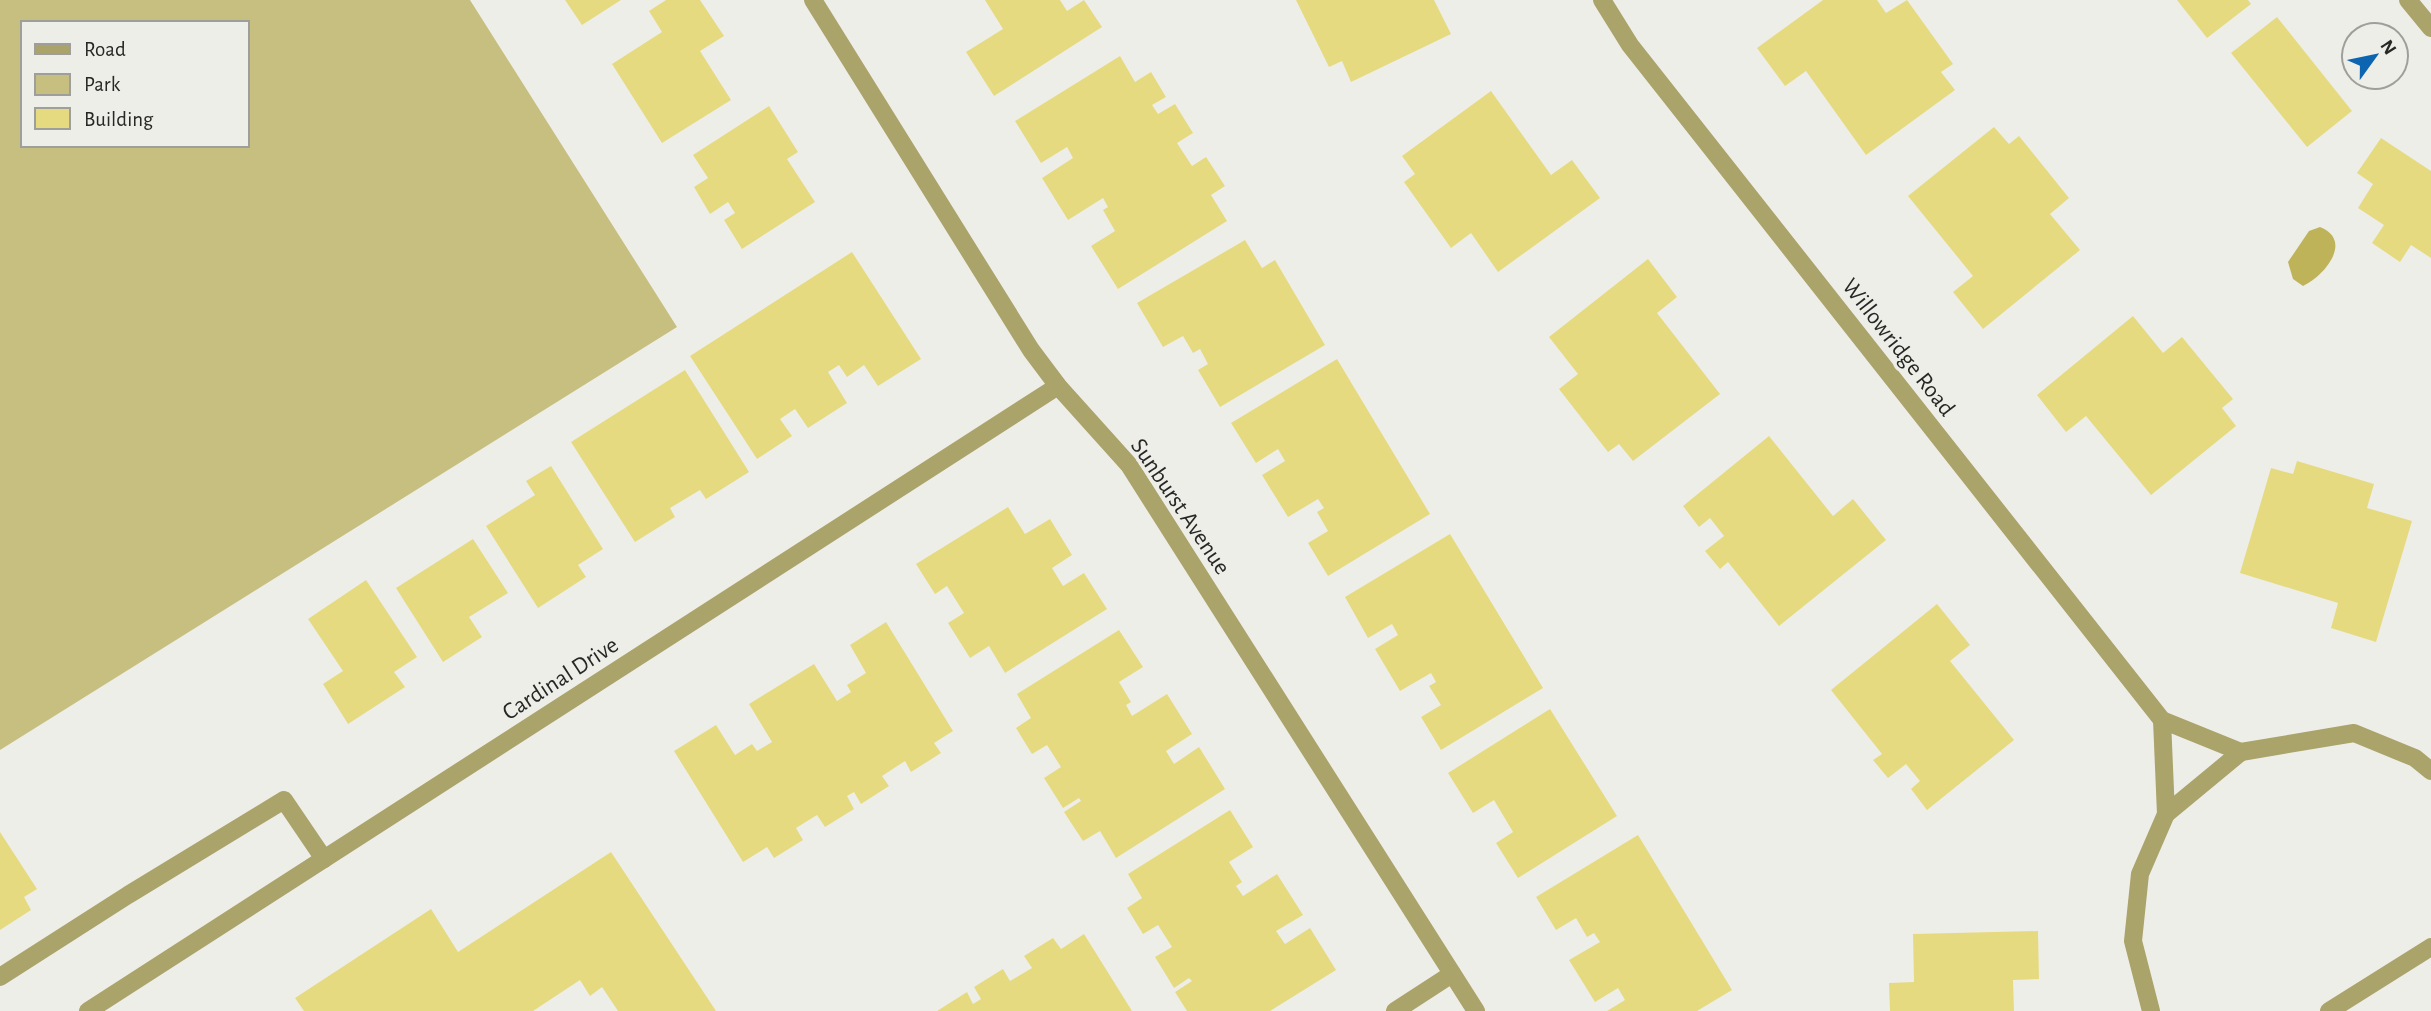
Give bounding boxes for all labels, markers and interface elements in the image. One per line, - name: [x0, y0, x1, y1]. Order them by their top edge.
- legend: [21, 21, 248, 147]
- north arrow: [2340, 21, 2410, 91]
- text: N: [2376, 37, 2400, 58]
- text: Road: [84, 39, 126, 60]
- text: Park: [84, 74, 121, 95]
- text: Building: [84, 109, 154, 130]
- street label: Willowridge Road: [1837, 274, 1959, 421]
- street label: Sunburst Avenue: [1126, 434, 1234, 579]
- street label: Cardinal Drive: [498, 633, 623, 725]

